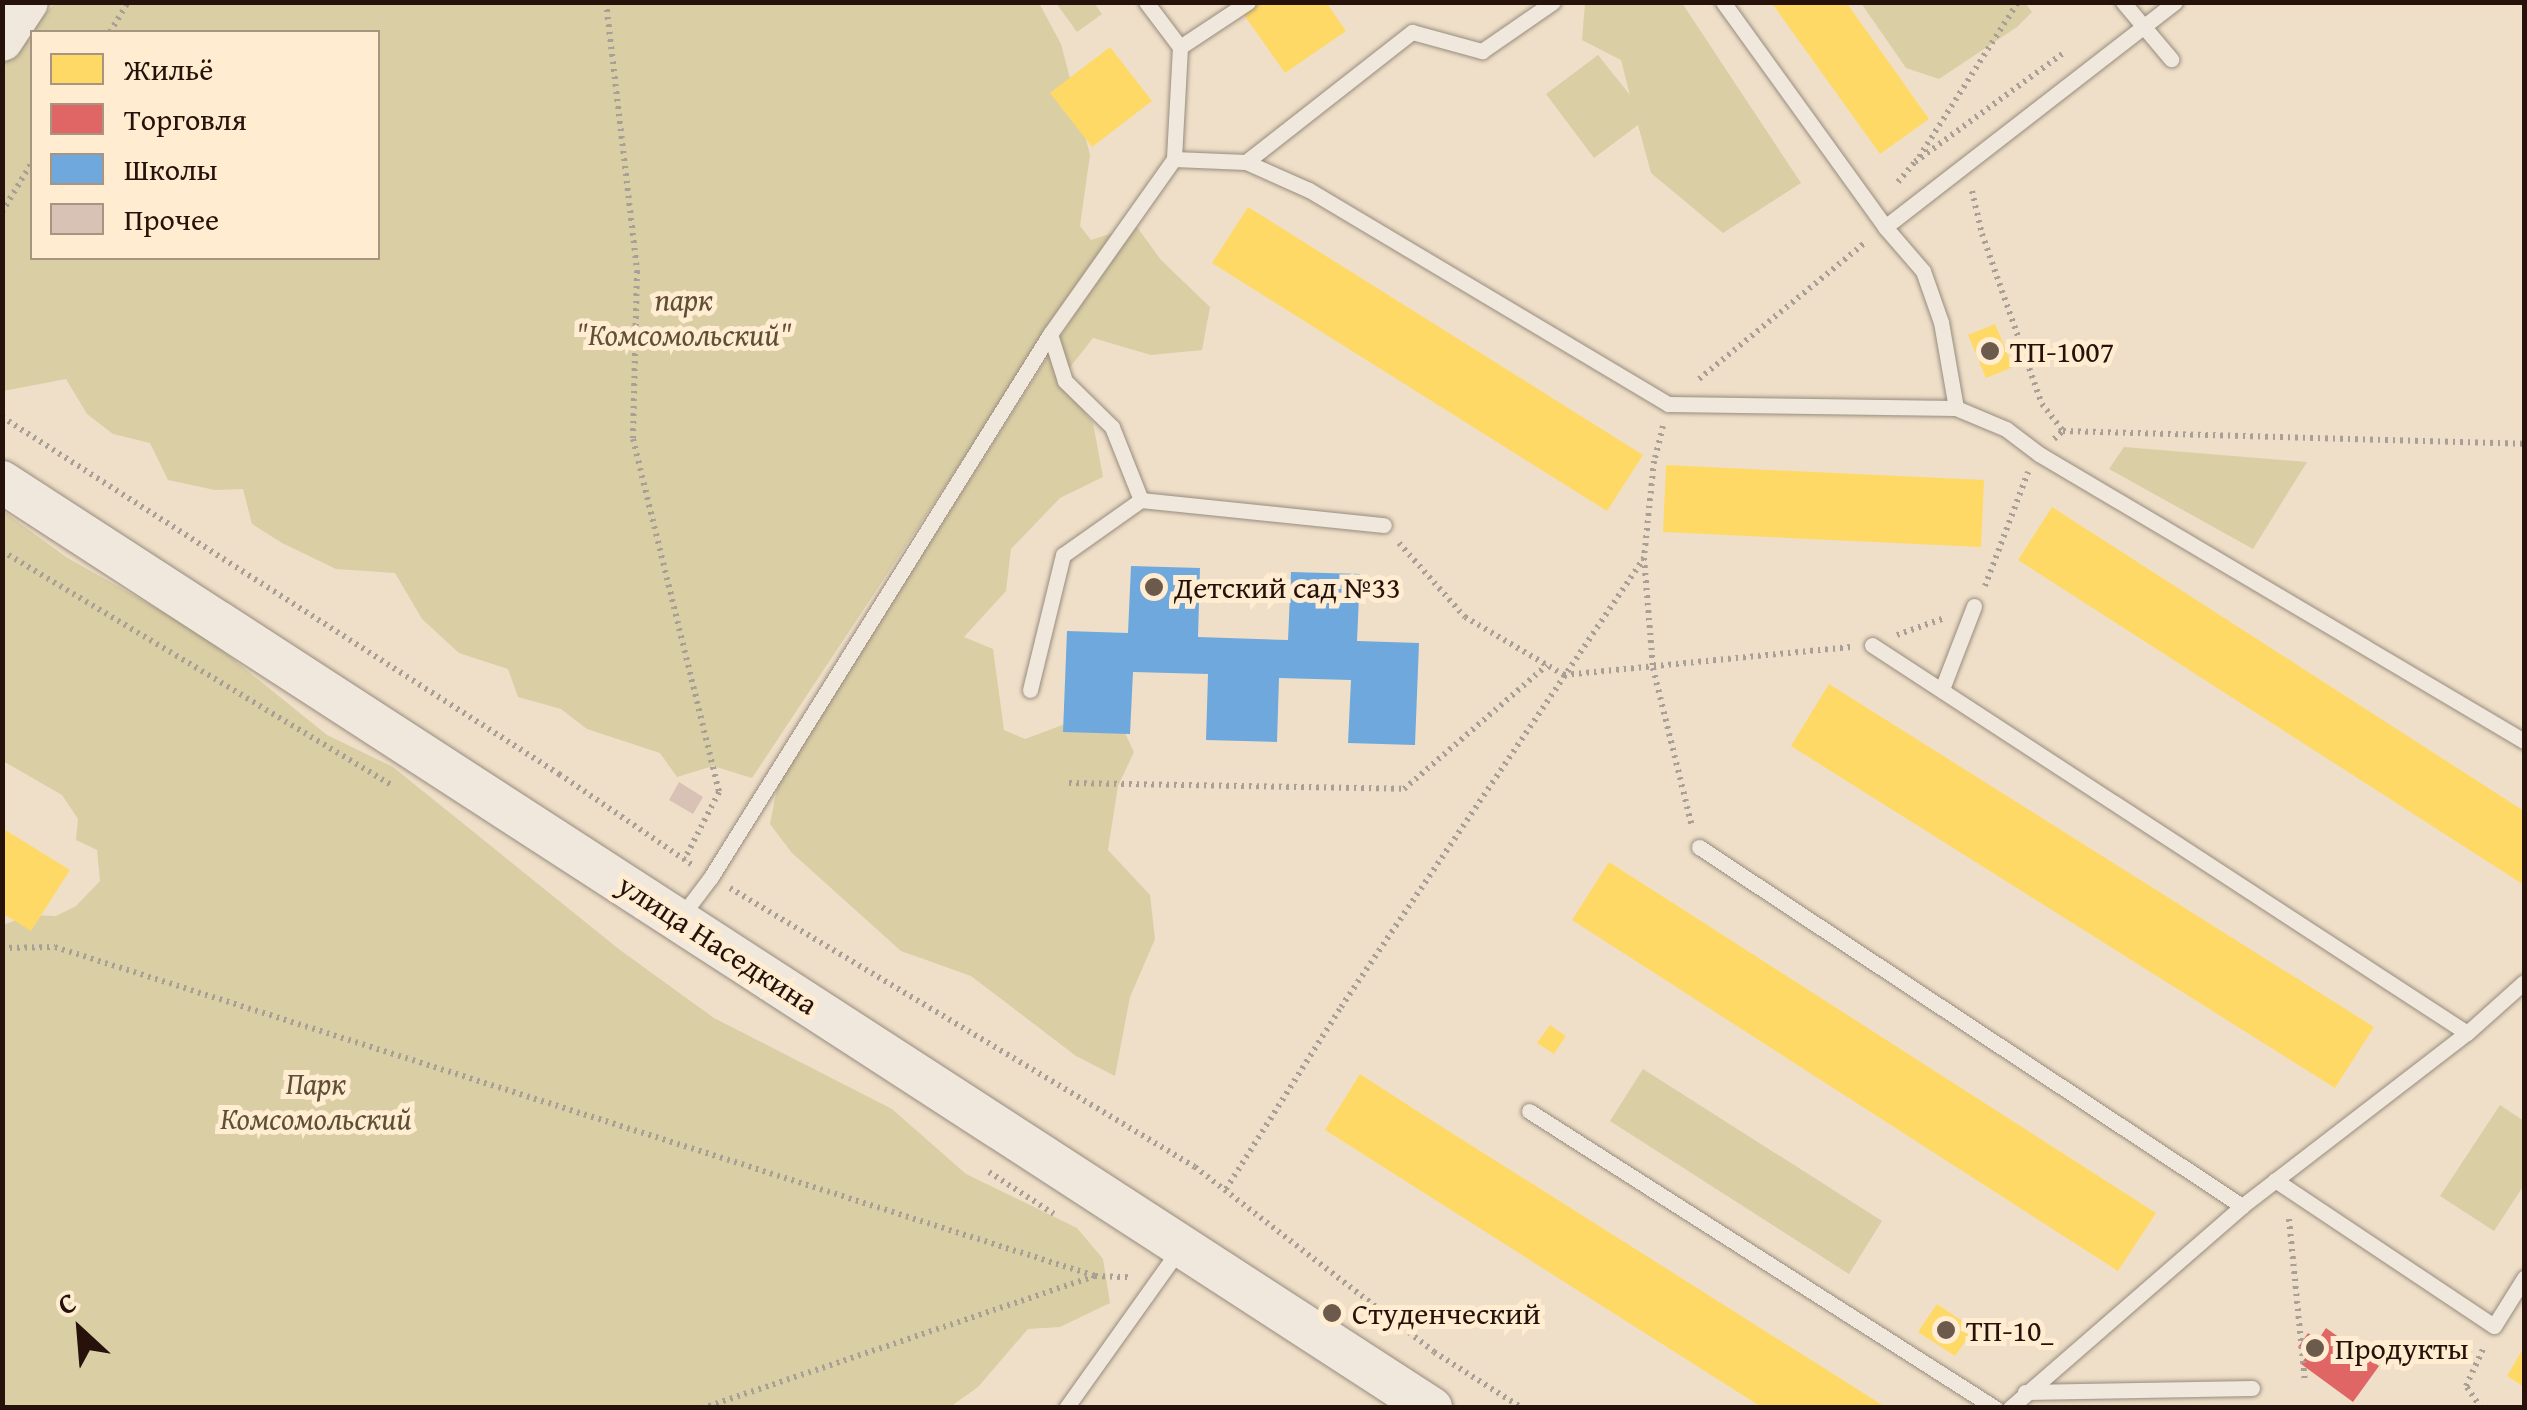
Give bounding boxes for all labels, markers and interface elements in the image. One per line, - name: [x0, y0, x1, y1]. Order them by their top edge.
- legend: [30, 30, 380, 260]
- text: Жильё: [124, 47, 213, 91]
- text: Торговля: [124, 97, 247, 141]
- text: Школы: [124, 147, 218, 191]
- text: Прочее: [124, 197, 219, 241]
- park label: парк "Комсомольский": [576, 281, 792, 352]
- place label: ТП-1007: [2010, 333, 2114, 369]
- marker: ТП-1007: [1979, 340, 2001, 362]
- place label: Детский сад №33: [1174, 569, 1401, 605]
- marker: Детский сад №33: [1143, 576, 1165, 598]
- street label: улица Наседкина: [611, 866, 825, 1022]
- park label: Парк Комсомольский: [220, 1065, 412, 1136]
- north arrow: [30, 1280, 130, 1380]
- text: С: [51, 1281, 83, 1324]
- place label: Студенческий: [1352, 1295, 1541, 1331]
- marker: Студенческий: [1321, 1302, 1343, 1324]
- place label: ТП-10_: [1966, 1312, 2053, 1348]
- marker: ТП-10_: [1935, 1319, 1957, 1341]
- place label: Продукты: [2335, 1330, 2469, 1366]
- marker: Продукты: [2304, 1337, 2326, 1359]

